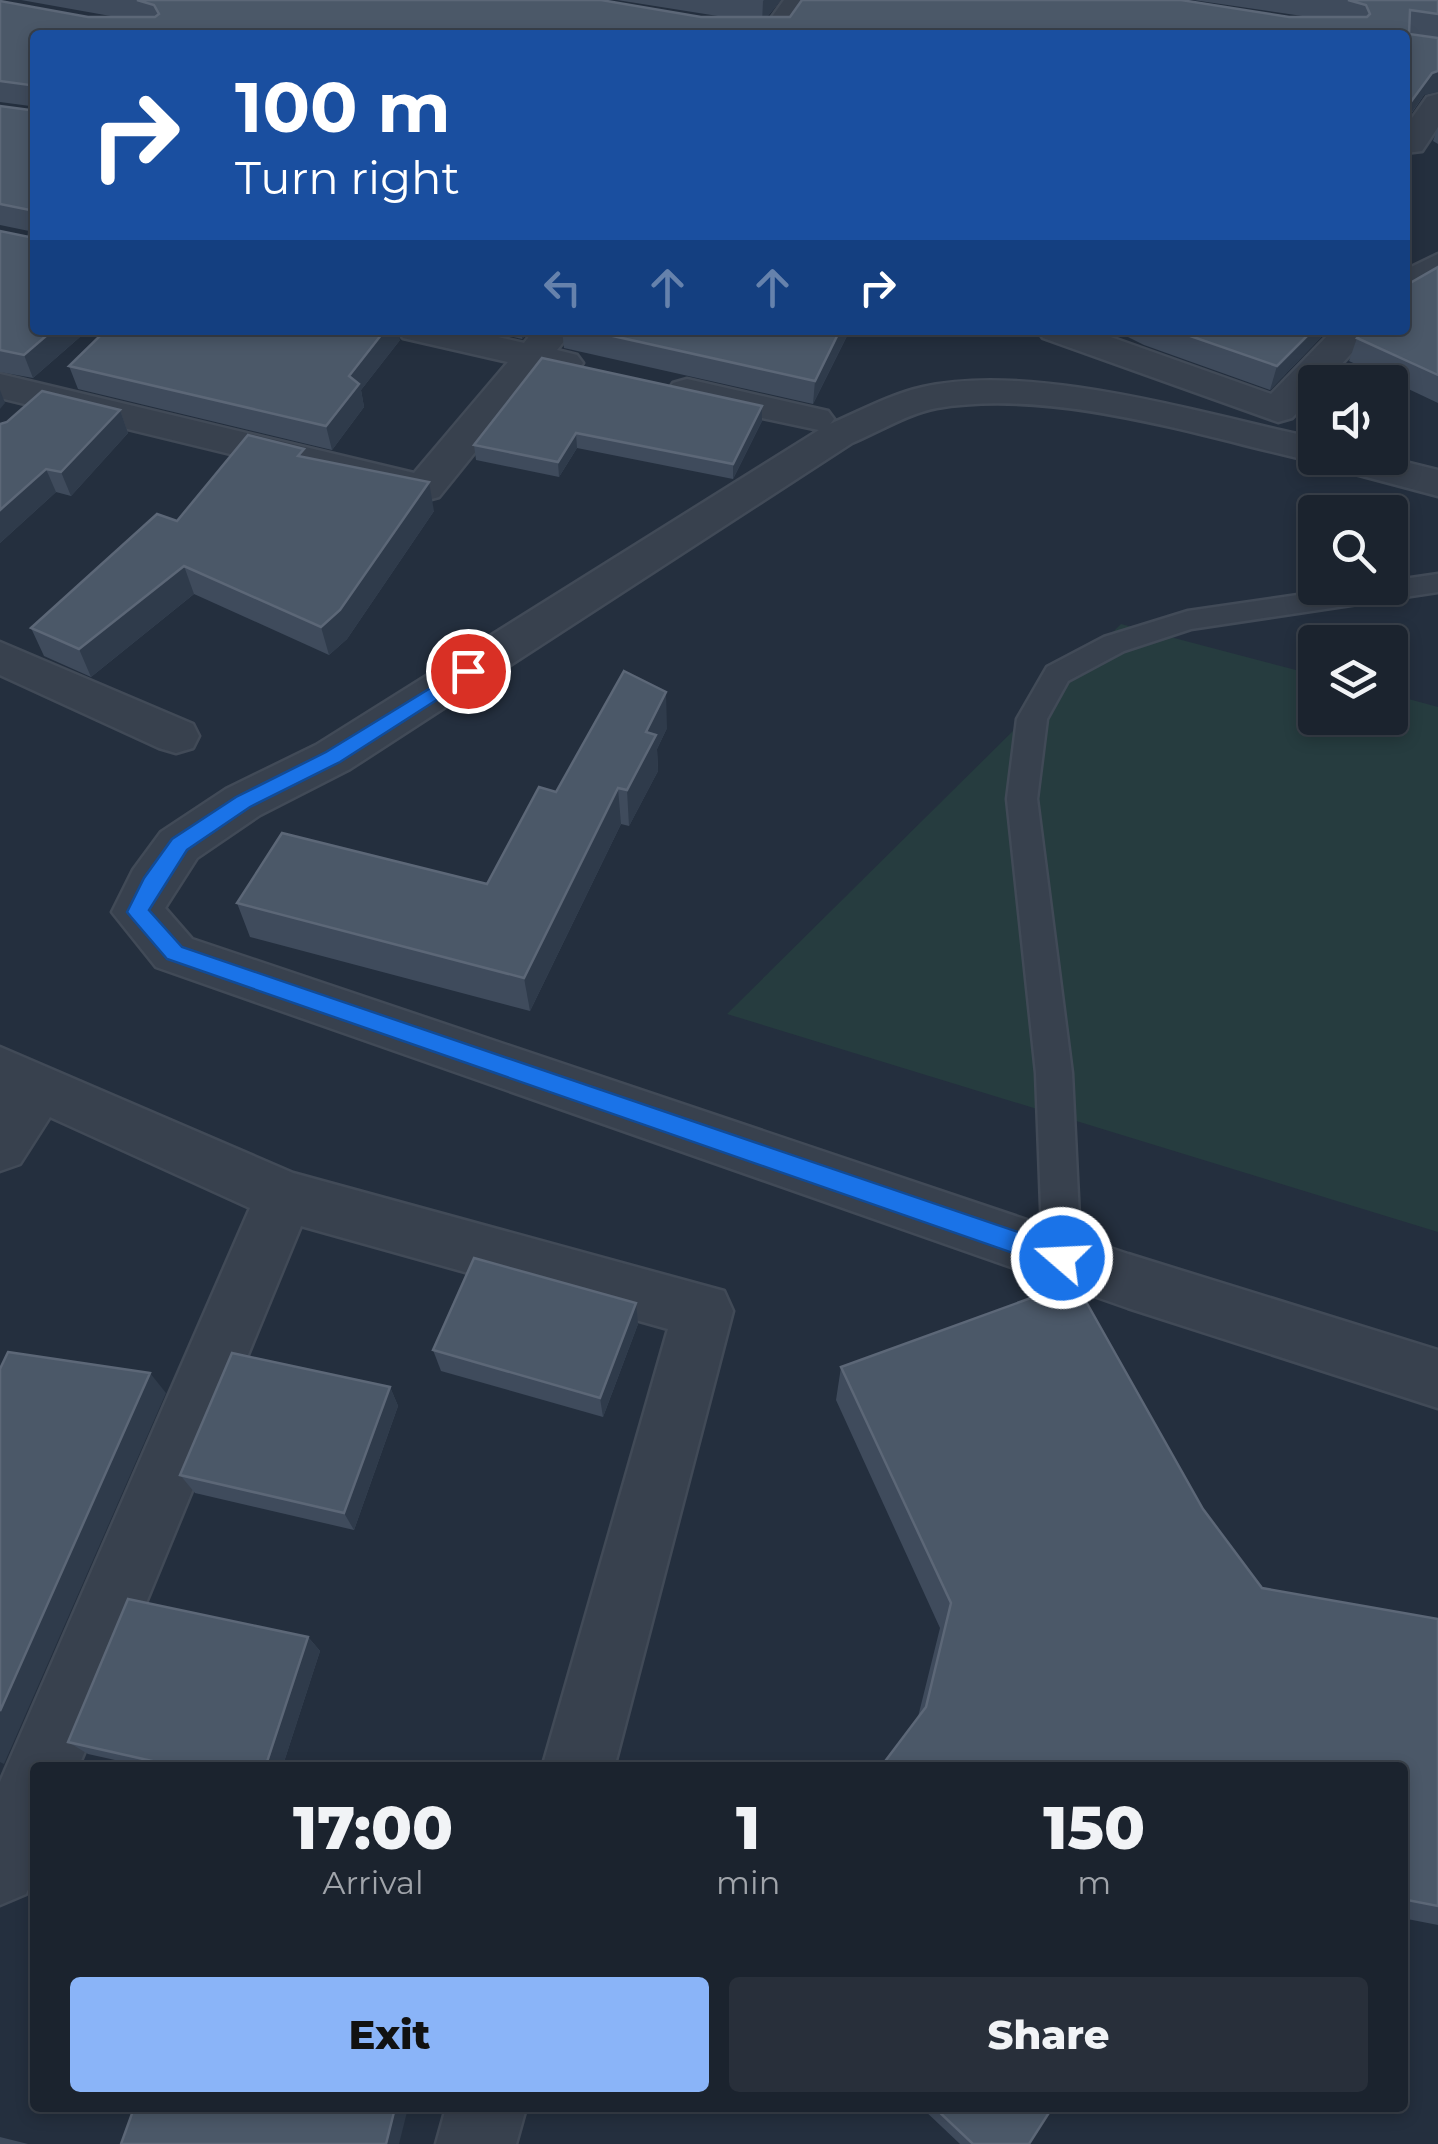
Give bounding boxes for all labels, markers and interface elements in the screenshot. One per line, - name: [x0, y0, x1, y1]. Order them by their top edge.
- text: 100 m: [235, 64, 451, 150]
- icon: right: [70, 70, 200, 200]
- text: Turn right: [235, 150, 460, 205]
- icon: left: [535, 260, 590, 315]
- icon: ahead: [640, 260, 695, 315]
- icon: ahead: [745, 260, 800, 315]
- icon: right: [850, 260, 905, 315]
- map controls: [1298, 365, 1408, 735]
- button: sound: [1298, 365, 1408, 475]
- button: search: [1298, 495, 1408, 605]
- button: layers: [1298, 625, 1408, 735]
- pin: [426, 629, 511, 714]
- icon: arrive: [441, 644, 496, 699]
- position arrow: [1010, 1206, 1114, 1310]
- text: 17:00: [293, 1791, 453, 1864]
- text: 1: [736, 1791, 760, 1864]
- text: 150: [1043, 1791, 1145, 1864]
- text: Arrival: [323, 1863, 424, 1902]
- text: min: [716, 1863, 780, 1902]
- text: m: [1077, 1863, 1111, 1902]
- button: Exit: [70, 1977, 709, 2092]
- button: Share: [729, 1977, 1368, 2092]

